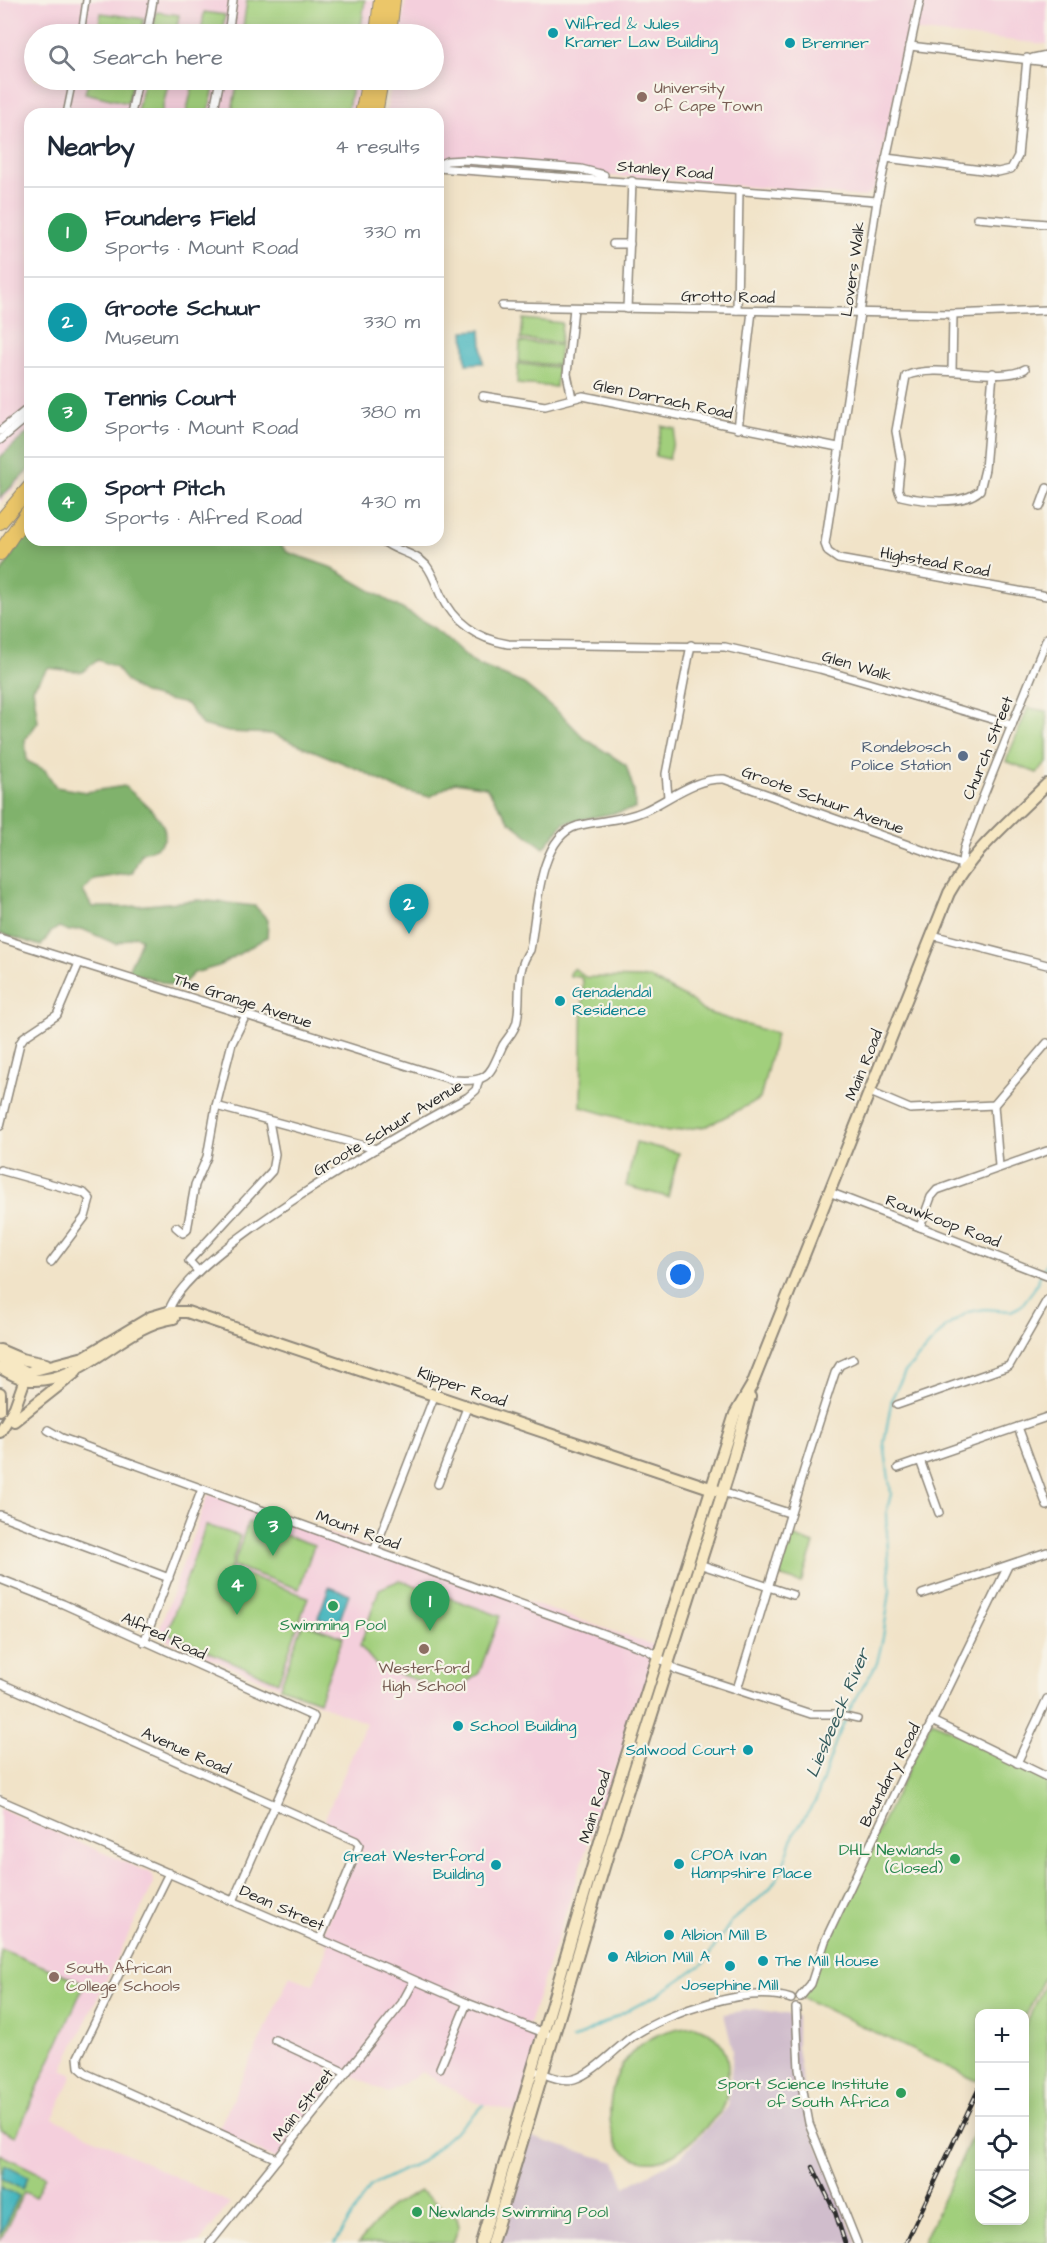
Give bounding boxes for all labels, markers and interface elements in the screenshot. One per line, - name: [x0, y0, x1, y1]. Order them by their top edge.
- place label: Wilfred & Jules Kramer Law Building: [565, 13, 718, 54]
- search box: [24, 24, 444, 90]
- marker: Wilfred & Jules Kramer Law Building: [546, 26, 560, 40]
- place label: Bremner: [802, 32, 869, 54]
- marker: Bremner: [783, 36, 797, 50]
- icon: search: [45, 41, 78, 74]
- text: Search here: [93, 42, 223, 73]
- place label: University of Cape Town: [654, 77, 762, 117]
- marker: University of Cape Town: [635, 90, 649, 104]
- text: Nearby: [48, 129, 135, 165]
- text: 4 results: [335, 133, 420, 161]
- street label: Stanley Road: [616, 155, 714, 186]
- text: Founders Field: [105, 203, 255, 234]
- text: 1: [66, 218, 69, 246]
- text: 330 m: [363, 218, 420, 246]
- street label: Lovers Walk: [835, 220, 871, 318]
- text: Sports · Mount Road: [105, 234, 298, 262]
- street label: Grotto Road: [681, 285, 775, 309]
- text: Groote Schuur: [105, 293, 260, 324]
- text: 2: [62, 308, 73, 336]
- text: 330 m: [363, 308, 420, 336]
- text: Museum: [105, 324, 178, 352]
- street label: Glen Darrach Road: [591, 373, 735, 425]
- text: Tennis Court: [105, 383, 236, 414]
- text: 3: [62, 398, 73, 426]
- text: 380 m: [361, 398, 420, 426]
- text: Sports · Mount Road: [105, 414, 298, 442]
- text: Sport Pitch: [105, 473, 225, 504]
- text: 4: [61, 488, 74, 516]
- text: 430 m: [360, 488, 420, 516]
- text: Sports · Alfred Road: [105, 504, 302, 532]
- street label: Highstead Road: [878, 542, 992, 583]
- street label: Glen Walk: [819, 645, 895, 687]
- street label: Church Street: [957, 692, 1019, 803]
- place label: Rondebosch Police Station: [851, 736, 951, 776]
- marker: Rondebosch Police Station: [956, 749, 970, 763]
- street label: Groote Schuur Avenue: [739, 760, 908, 840]
- pin: 2: [390, 884, 428, 934]
- street label: The Grange Avenue: [171, 968, 315, 1035]
- place label: Genadendal Residence: [572, 981, 652, 1021]
- marker: Genadendal Residence: [553, 994, 567, 1008]
- street label: Main Road: [840, 1026, 888, 1104]
- street label: Groote Schuur Avenue: [309, 1074, 467, 1182]
- street label: Rouwkoop Road: [882, 1189, 1004, 1253]
- your location: [666, 1260, 695, 1289]
- street label: Klipper Road: [414, 1361, 510, 1413]
- street label: Mount Road: [313, 1505, 403, 1555]
- pin: 3: [254, 1506, 292, 1556]
- pin: 4: [218, 1566, 256, 1615]
- pin: 1: [410, 1582, 450, 1631]
- marker: Swimming Pool: [326, 1599, 340, 1613]
- street label: Alfred Road: [118, 1607, 210, 1665]
- place label: Swimming Pool: [280, 1614, 386, 1637]
- marker: Westerford High School: [417, 1642, 431, 1656]
- water label: Liesbeeck River: [800, 1643, 877, 1781]
- place label: Westerford High School: [378, 1657, 470, 1698]
- place label: School Building: [470, 1715, 577, 1738]
- marker: School Building: [451, 1719, 465, 1733]
- street label: Boundary Road: [854, 1719, 926, 1831]
- street label: Avenue Road: [138, 1722, 234, 1780]
- place label: Salwood Court: [626, 1739, 737, 1761]
- marker: Salwood Court: [741, 1743, 755, 1757]
- street label: Main Road: [574, 1768, 616, 1846]
- place label: DHL Newlands (Closed): [839, 1839, 943, 1879]
- place label: CPOA Ivan Hampshire Place: [691, 1844, 812, 1884]
- place label: Great Westerford Building: [343, 1845, 484, 1886]
- marker: DHL Newlands (Closed): [948, 1852, 962, 1866]
- marker: CPOA Ivan Hampshire Place: [672, 1857, 686, 1871]
- marker: Great Westerford Building: [489, 1858, 503, 1872]
- street label: Dean Street: [236, 1879, 328, 1937]
- place label: Albion Mill B: [681, 1924, 768, 1946]
- marker: Albion Mill B: [662, 1928, 676, 1942]
- place label: Albion Mill A: [625, 1946, 710, 1968]
- marker: Albion Mill A: [606, 1950, 620, 1964]
- place label: The Mill House: [775, 1950, 879, 1972]
- marker: The Mill House: [756, 1954, 770, 1968]
- place label: South African College Schools: [66, 1957, 180, 1998]
- marker: Josephine Mill: [723, 1959, 737, 1973]
- marker: South African College Schools: [47, 1970, 61, 1984]
- place label: Josephine Mill: [681, 1974, 779, 1996]
- map controls: [975, 2009, 1029, 2225]
- button: +: [975, 2009, 1029, 2063]
- street label: Main Street: [267, 2063, 339, 2146]
- button: −: [975, 2063, 1029, 2117]
- place label: Sport Science Institute of South Africa: [717, 2073, 889, 2113]
- marker: Sport Science Institute of South Africa: [894, 2086, 908, 2100]
- button: locate: [975, 2117, 1029, 2171]
- button: layers: [975, 2171, 1029, 2225]
- place label: Newlands Swimming Pool: [429, 2201, 608, 2224]
- marker: Newlands Swimming Pool: [410, 2205, 424, 2219]

